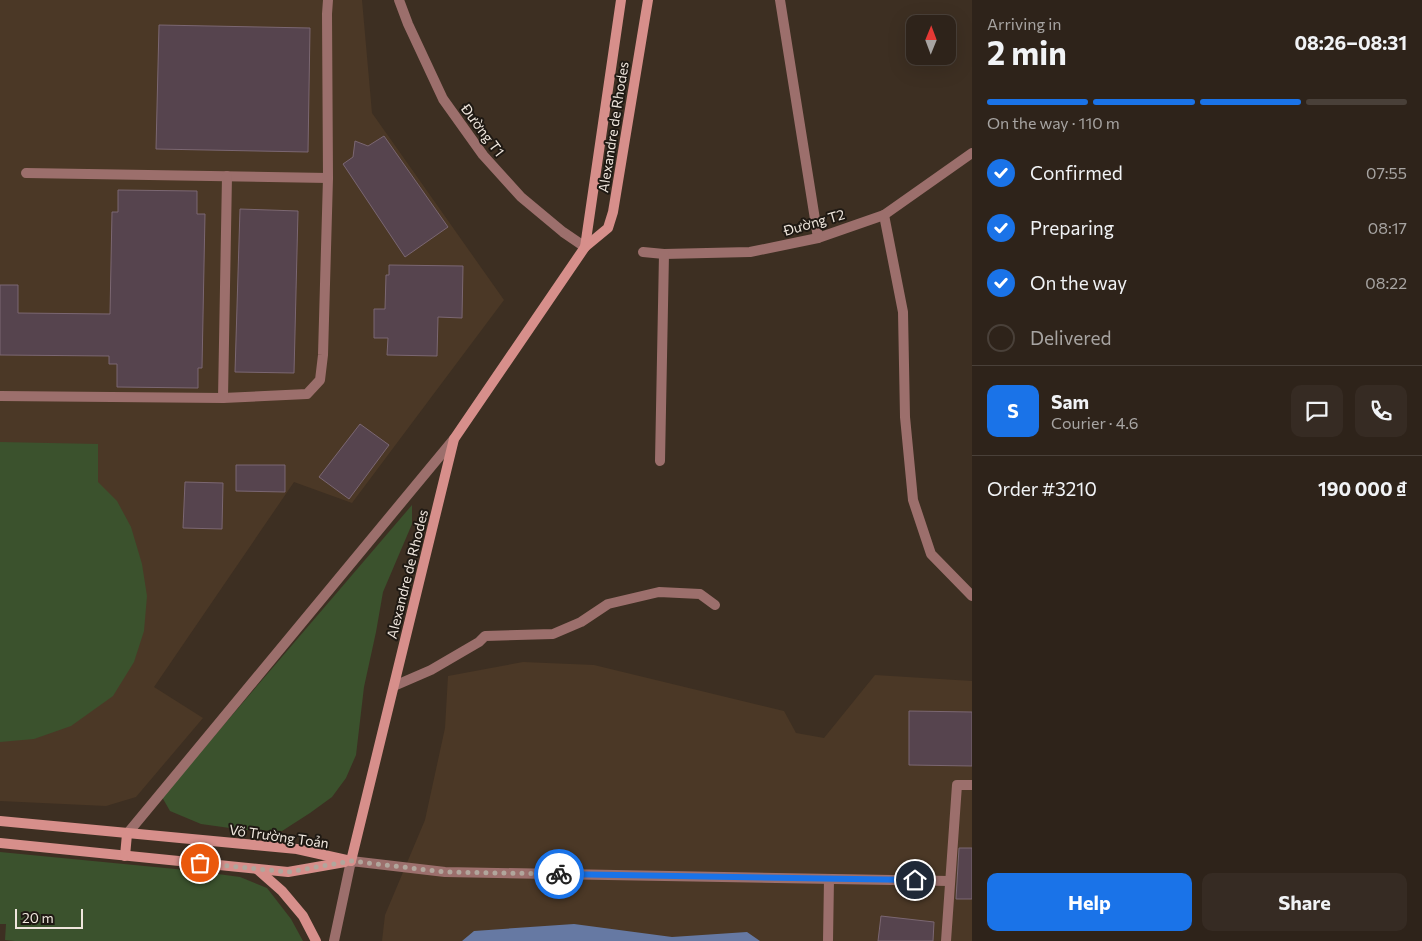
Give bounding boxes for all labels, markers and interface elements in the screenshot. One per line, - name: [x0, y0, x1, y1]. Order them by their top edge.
- text: Arriving in: [987, 14, 1061, 33]
- north arrow: [906, 15, 956, 65]
- map controls: [906, 15, 956, 65]
- text: 08:26–08:31: [1294, 31, 1407, 54]
- text: 2 min: [987, 32, 1067, 72]
- street label: Alexandre de Rhodes: [594, 60, 632, 194]
- street label: Đường T1: [457, 100, 508, 160]
- text: On the way · 110 m: [987, 113, 1120, 132]
- icon: check: [987, 159, 1015, 187]
- text: Confirmed: [1030, 161, 1123, 184]
- text: 07:55: [1366, 163, 1407, 182]
- street label: Đường T2: [780, 205, 847, 239]
- icon: check: [987, 214, 1015, 242]
- text: Preparing: [1030, 216, 1114, 239]
- text: 08:17: [1368, 218, 1407, 237]
- icon: check: [987, 269, 1015, 297]
- text: On the way: [1030, 271, 1127, 294]
- text: 08:22: [1365, 273, 1407, 292]
- text: Delivered: [1030, 326, 1111, 349]
- button: chat: [1291, 385, 1343, 437]
- button: phone: [1355, 385, 1407, 437]
- text: Sam: [1051, 390, 1089, 413]
- text: S: [1007, 399, 1019, 422]
- text: Courier · 4.6: [1051, 413, 1138, 432]
- text: Order #3210: [987, 477, 1097, 500]
- text: 190 000 ₫: [1318, 477, 1407, 500]
- street label: Alexandre de Rhodes: [383, 508, 431, 640]
- street label: Võ Trường Toản: [228, 821, 330, 851]
- pin: [179, 842, 221, 884]
- icon: bag: [186, 849, 214, 877]
- courier: [534, 849, 584, 899]
- pin: [894, 859, 936, 901]
- icon: bike: [545, 860, 573, 888]
- icon: home: [901, 866, 929, 894]
- button: Help: [987, 873, 1192, 931]
- button: Share: [1202, 873, 1407, 931]
- scale bar: [15, 906, 82, 929]
- text: 20 m: [22, 909, 54, 926]

